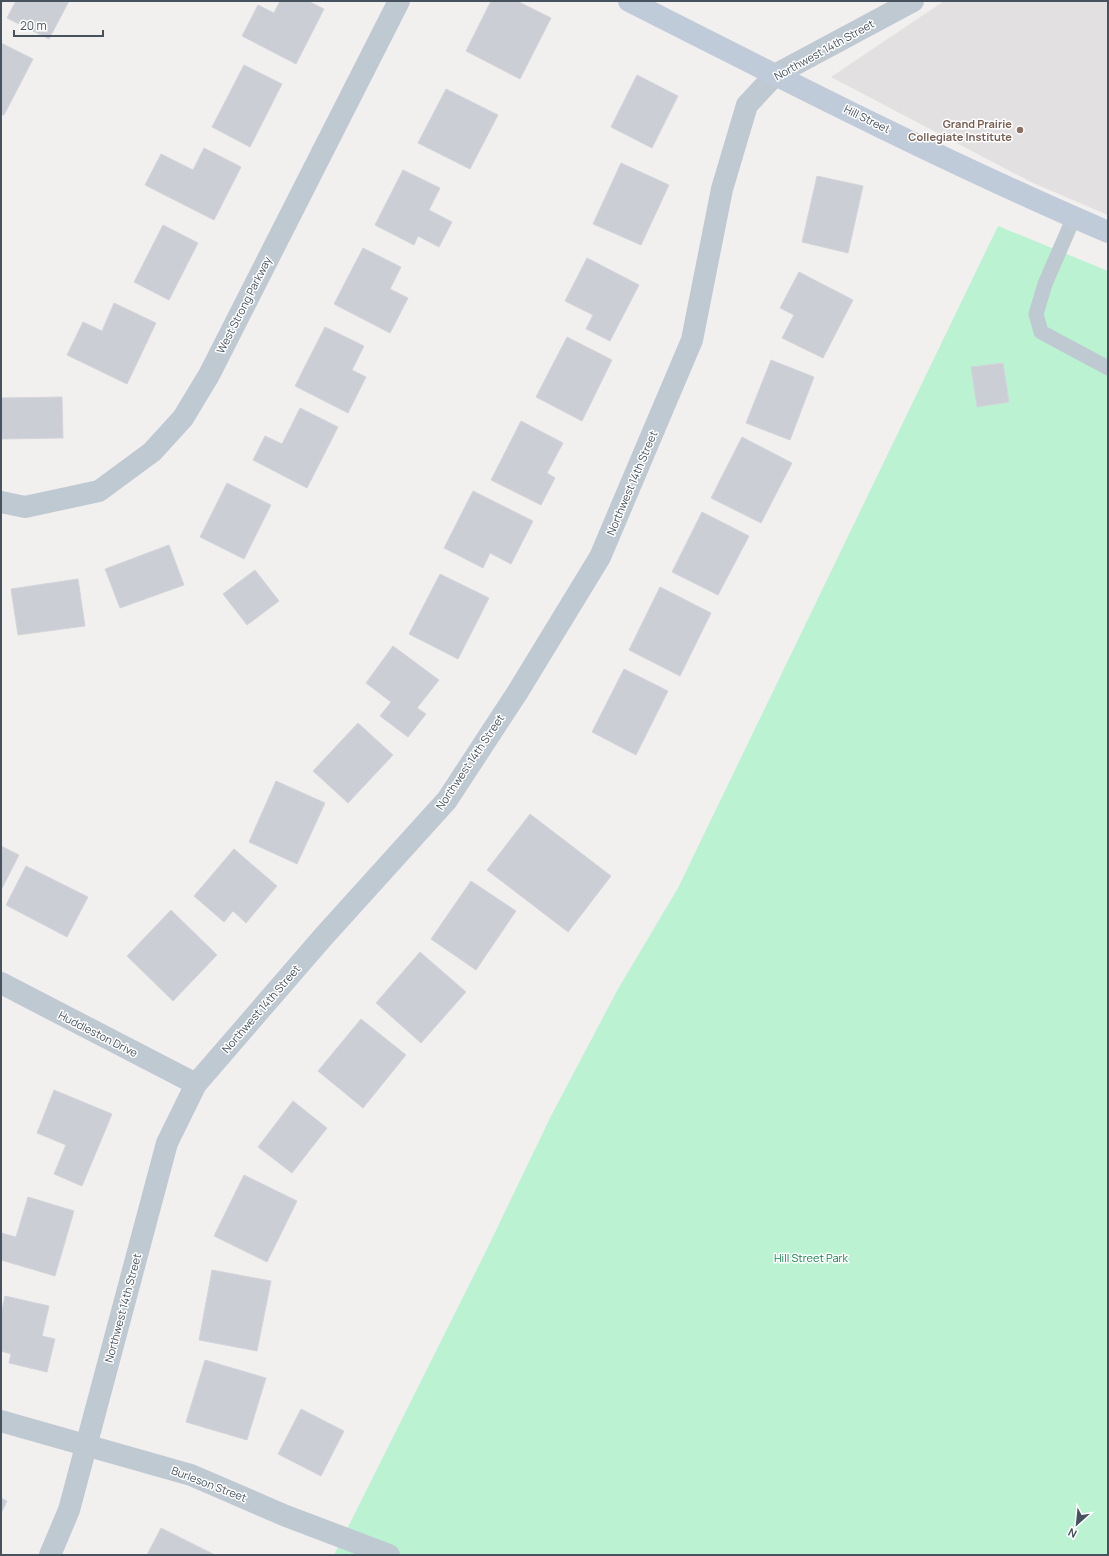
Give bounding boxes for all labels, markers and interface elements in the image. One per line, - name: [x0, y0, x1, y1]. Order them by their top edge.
- scale bar: [14, 12, 103, 38]
- street label: Northwest 14th Street: [771, 16, 876, 83]
- text: 20 m: [20, 17, 47, 34]
- street label: Hill Street: [842, 101, 893, 136]
- place label: Grand Prairie Collegiate Institute: [908, 116, 1012, 144]
- marker: Grand Prairie Collegiate Institute: [1015, 125, 1025, 135]
- street label: West Strong Parkway: [213, 254, 275, 356]
- street label: Northwest 14th Street: [603, 428, 660, 537]
- street label: Northwest 14th Street: [432, 711, 507, 812]
- street label: Northwest 14th Street: [218, 961, 303, 1056]
- street label: Huddleston Drive: [56, 1007, 141, 1060]
- park label: Hill Street Park: [774, 1250, 848, 1265]
- street label: Northwest 14th Street: [101, 1252, 144, 1364]
- street label: Burleson Street: [169, 1462, 249, 1505]
- north arrow: [1057, 1504, 1097, 1544]
- text: N: [1065, 1525, 1079, 1542]

